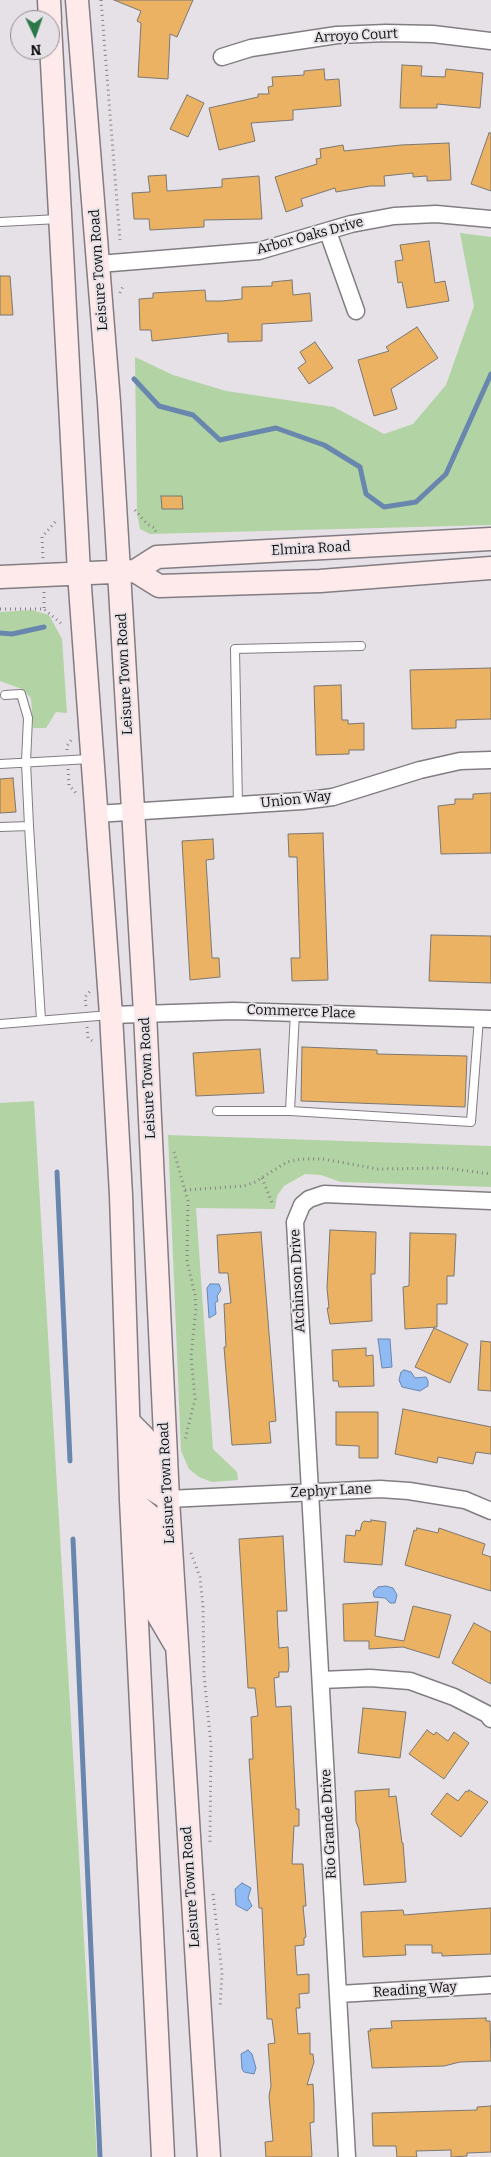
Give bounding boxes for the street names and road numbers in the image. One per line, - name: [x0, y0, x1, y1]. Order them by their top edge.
- street label: Arroyo Court: [314, 25, 398, 47]
- street label: Leisure Town Road: [86, 209, 112, 331]
- street label: Arbor Oaks Drive: [255, 214, 365, 258]
- street label: Elmira Road: [271, 539, 351, 559]
- street label: Leisure Town Road: [113, 613, 137, 735]
- street label: Union Way: [260, 788, 332, 812]
- street label: Commerce Place: [246, 1002, 356, 1022]
- street label: Leisure Town Road: [136, 1017, 160, 1139]
- street label: Atchinson Drive: [287, 1229, 309, 1333]
- street label: Leisure Town Road: [155, 1422, 179, 1544]
- street label: Zephyr Lane: [290, 1480, 372, 1502]
- street label: Rio Grande Drive: [318, 1769, 340, 1879]
- street label: Leisure Town Road: [178, 1826, 204, 1948]
- street label: Reading Way: [373, 1979, 457, 2001]

